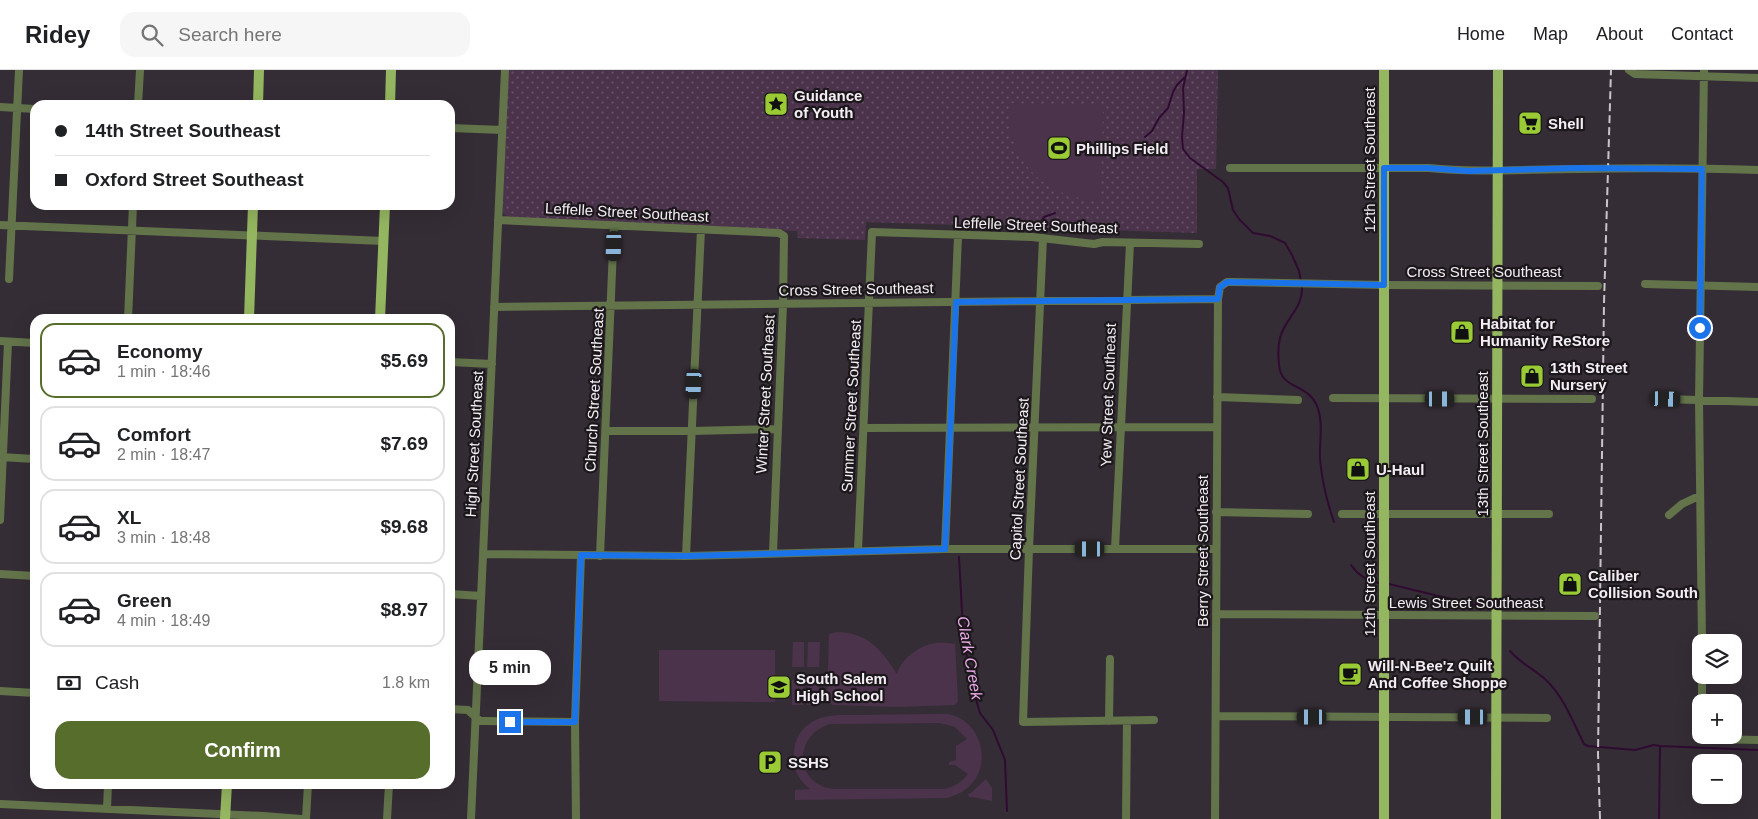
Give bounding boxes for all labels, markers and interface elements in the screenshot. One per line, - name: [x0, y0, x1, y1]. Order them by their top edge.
- search box: [120, 12, 470, 57]
- text: Ridey: [25, 21, 90, 48]
- icon: search: [138, 21, 166, 49]
- text: Search here: [178, 24, 282, 45]
- text: Home: [1457, 24, 1505, 44]
- text: Map: [1533, 24, 1568, 44]
- text: About: [1596, 24, 1643, 44]
- text: Contact: [1671, 24, 1733, 44]
- place label: Guidance of Youth: [794, 87, 862, 121]
- street label: 12th Street Southeast: [1361, 87, 1378, 233]
- place icon: Guidance of Youth: [763, 91, 789, 117]
- supermarket icon: Shell: [1517, 110, 1543, 136]
- place label: Shell: [1548, 115, 1584, 132]
- text: 14th Street Southeast: [85, 120, 280, 141]
- sports icon: Phillips Field: [1046, 135, 1072, 161]
- place label: Phillips Field: [1076, 140, 1169, 157]
- text: Oxford Street Southeast: [85, 169, 304, 190]
- street label: Leffelle Street Southeast: [545, 199, 710, 225]
- street label: Leffelle Street Southeast: [954, 214, 1119, 236]
- car: [605, 231, 622, 261]
- street label: Cross Street Southeast: [1406, 263, 1562, 280]
- street label: Cross Street Southeast: [778, 279, 935, 299]
- street label: Church Street Southeast: [581, 307, 607, 472]
- street label: Winter Street Southeast: [752, 313, 778, 474]
- place label: Habitat for Humanity ReStore: [1480, 315, 1610, 349]
- route start: [1689, 317, 1711, 339]
- street label: Summer Street Southeast: [838, 319, 864, 493]
- shop icon: Habitat for Humanity ReStore: [1449, 319, 1475, 345]
- street label: Yew Street Southeast: [1097, 322, 1119, 467]
- icon: car: [57, 338, 102, 383]
- text: Economy: [117, 341, 203, 362]
- text: $5.69: [380, 350, 428, 371]
- place label: 13th Street Nursery: [1550, 359, 1628, 393]
- text: 1 min · 18:46: [117, 363, 210, 380]
- shop icon: 13th Street Nursery: [1519, 363, 1545, 389]
- street label: High Street Southeast: [462, 369, 486, 518]
- car: [685, 369, 702, 399]
- street label: 13th Street Southeast: [1474, 371, 1491, 517]
- car: [1650, 391, 1681, 407]
- car: [1425, 392, 1455, 407]
- street label: Capitol Street Southeast: [1006, 397, 1032, 561]
- icon: car: [57, 421, 102, 466]
- text: Comfort: [117, 424, 191, 445]
- text: $7.69: [380, 433, 428, 454]
- text: 2 min · 18:47: [117, 446, 210, 463]
- shop icon: U-Haul: [1345, 456, 1371, 482]
- place label: U-Haul: [1376, 461, 1424, 478]
- street label: Berry Street Southeast: [1194, 474, 1211, 627]
- street label: 12th Street Southeast: [1361, 491, 1378, 637]
- icon: car: [57, 504, 102, 549]
- text: XL: [117, 507, 141, 528]
- text: $9.68: [380, 516, 428, 537]
- text: 3 min · 18:48: [117, 529, 210, 546]
- car: [1075, 542, 1105, 557]
- place label: Caliber Collision South: [1588, 567, 1698, 601]
- shop icon: Caliber Collision South: [1557, 571, 1583, 597]
- icon: car: [57, 587, 102, 632]
- text: Green: [117, 590, 172, 611]
- street label: Lewis Street Southeast: [1389, 594, 1544, 611]
- text: $8.97: [380, 599, 428, 620]
- text: 4 min · 18:49: [117, 612, 210, 629]
- water label: Clark Creek: [954, 615, 986, 702]
- map controls: [1692, 634, 1742, 804]
- button: layers: [1692, 634, 1742, 684]
- callout: 5 min: [469, 650, 551, 684]
- place label: Will-N-Bee'z Quilt And Coffee Shoppe: [1368, 657, 1507, 691]
- text: 5 min: [489, 659, 531, 676]
- cafe icon: Will-N-Bee'z Quilt And Coffee Shoppe: [1337, 661, 1363, 687]
- icon: cash: [55, 669, 83, 697]
- place label: South Salem High School: [796, 670, 887, 704]
- text: Cash: [95, 672, 139, 693]
- text: 1.8 km: [382, 674, 430, 691]
- school or university icon: South Salem High School: [766, 674, 792, 700]
- button: +: [1692, 694, 1742, 744]
- car: [1297, 710, 1327, 725]
- car: [1458, 710, 1488, 725]
- route end: [499, 711, 521, 733]
- button: Confirm: [55, 721, 430, 779]
- parking icon: SSHS: [757, 749, 783, 775]
- place label: SSHS: [788, 754, 829, 771]
- button: −: [1692, 754, 1742, 804]

